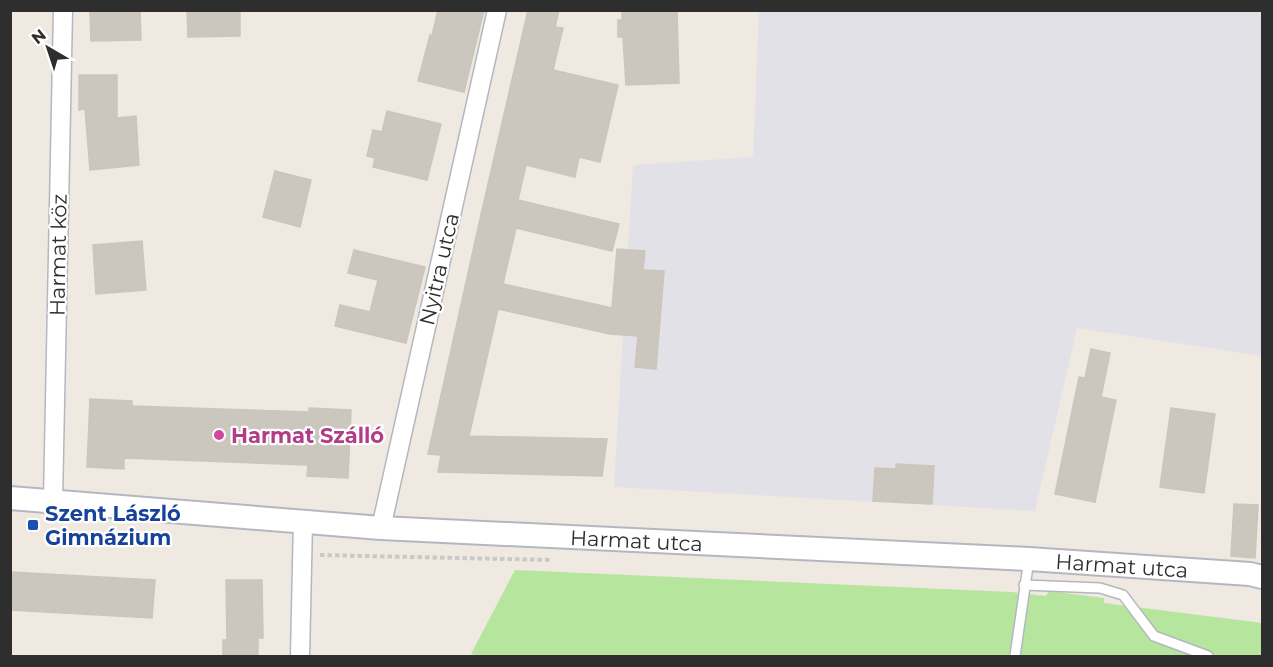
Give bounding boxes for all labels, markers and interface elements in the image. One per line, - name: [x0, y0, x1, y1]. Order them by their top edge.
- north arrow: [18, 18, 78, 78]
- text: N: [28, 25, 50, 48]
- street label: Harmat köz: [44, 194, 72, 316]
- street label: Nyitra utca: [414, 210, 464, 328]
- place label: Harmat Szálló: [231, 423, 384, 448]
- marker: Harmat Szálló: [212, 428, 226, 442]
- place label: Szent László Gimnázium: [45, 501, 181, 550]
- marker: Szent László Gimnázium: [26, 518, 40, 532]
- street label: Harmat utca: [570, 525, 703, 556]
- street label: Harmat utca: [1055, 548, 1189, 582]

